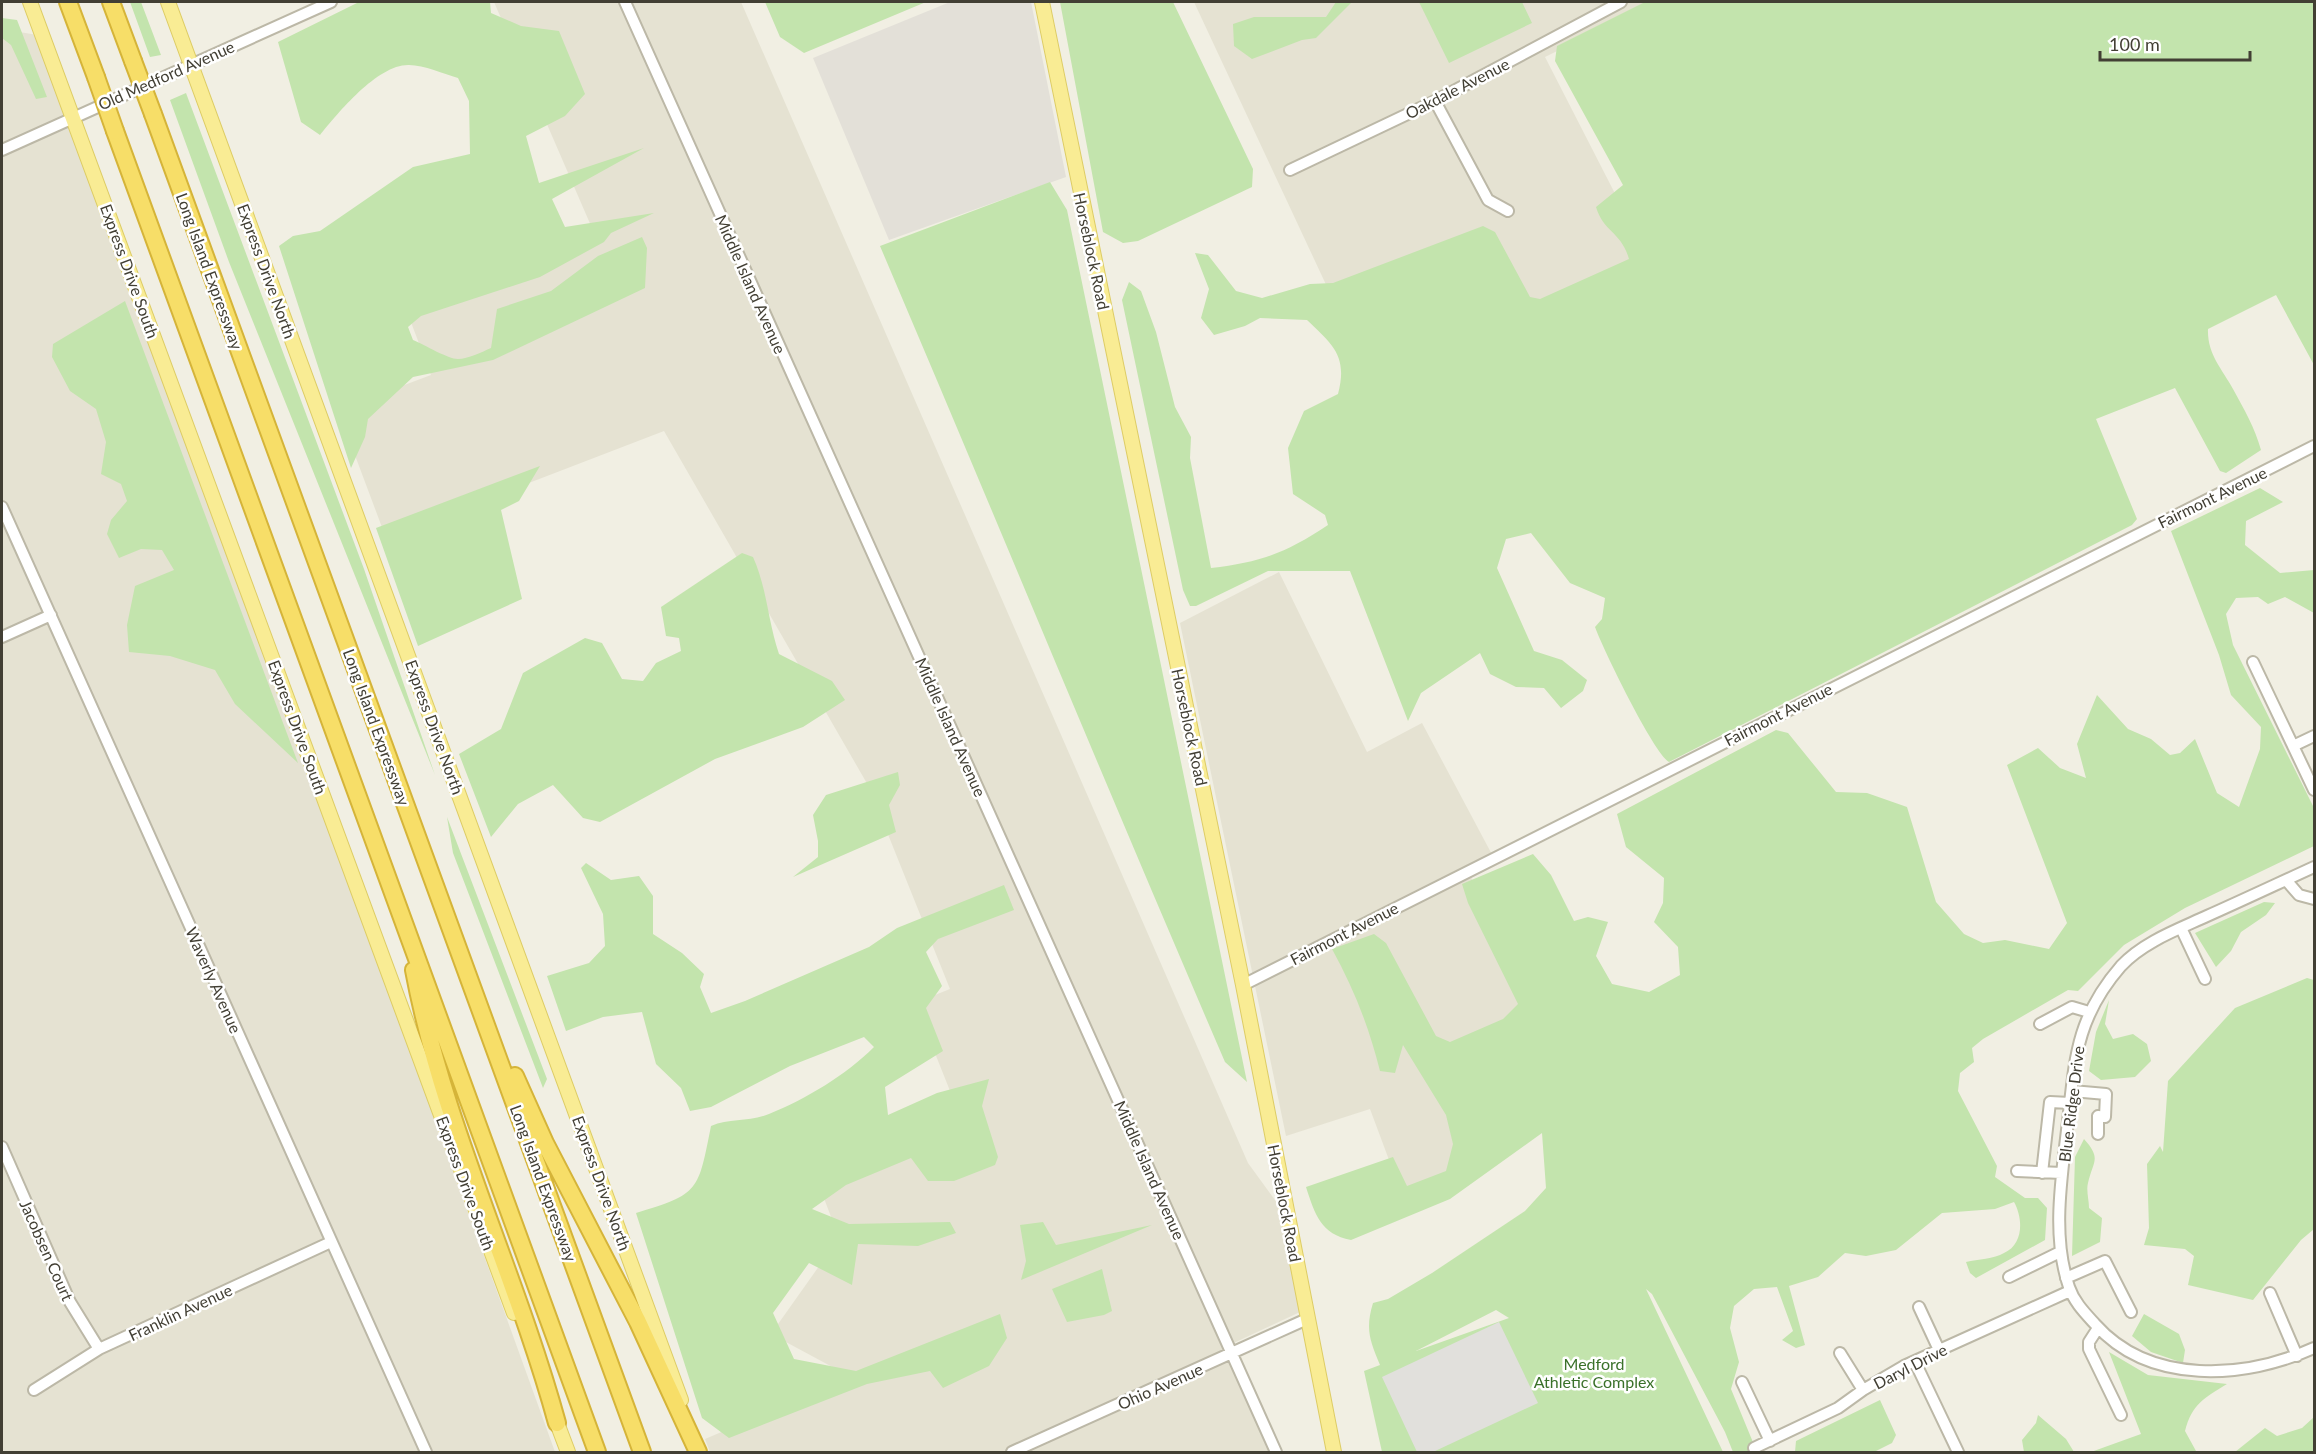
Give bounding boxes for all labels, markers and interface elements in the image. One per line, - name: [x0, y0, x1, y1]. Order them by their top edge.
- scale bar: [2100, 24, 2250, 62]
- text: 100 m: [2109, 33, 2160, 55]
- street label: Old Medford Avenue: [95, 36, 237, 114]
- street label: Oakdale Avenue: [1402, 54, 1512, 122]
- street label: Long Island Expressway: [173, 190, 247, 353]
- street label: Horseblock Road: [1070, 191, 1114, 311]
- street label: Express Drive South: [97, 201, 163, 341]
- street label: Express Drive North: [234, 201, 300, 341]
- street label: Middle Island Avenue: [712, 212, 790, 356]
- street label: Fairmont Avenue: [2154, 462, 2270, 532]
- street label: Long Island Expressway: [340, 646, 414, 809]
- street label: Middle Island Avenue: [912, 655, 990, 799]
- street label: Express Drive South: [265, 657, 331, 797]
- street label: Express Drive North: [402, 657, 468, 797]
- street label: Horseblock Road: [1168, 667, 1212, 787]
- street label: Fairmont Avenue: [1721, 679, 1835, 749]
- street label: Fairmont Avenue: [1287, 898, 1401, 968]
- street label: Waverly Avenue: [182, 924, 246, 1036]
- street label: Blue Ridge Drive: [2054, 1045, 2088, 1163]
- street label: Middle Island Avenue: [1111, 1098, 1189, 1242]
- street label: Long Island Expressway: [507, 1102, 581, 1265]
- street label: Express Drive South: [433, 1113, 499, 1253]
- street label: Express Drive North: [569, 1113, 635, 1253]
- street label: Horseblock Road: [1264, 1143, 1306, 1263]
- street label: Jacobsen Court: [16, 1197, 78, 1304]
- street label: Franklin Avenue: [125, 1280, 235, 1344]
- street label: Daryl Drive: [1870, 1339, 1950, 1393]
- park label: Medford Athletic Complex: [1534, 1354, 1654, 1391]
- street label: Ohio Avenue: [1115, 1359, 1205, 1413]

